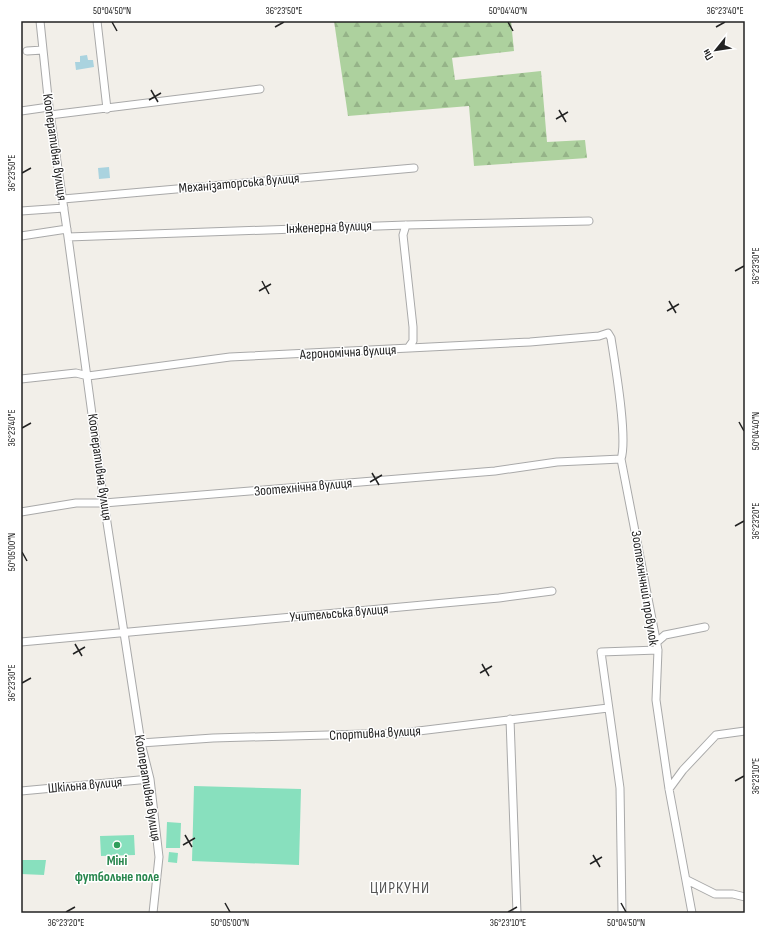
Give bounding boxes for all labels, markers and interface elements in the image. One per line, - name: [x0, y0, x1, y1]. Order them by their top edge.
- text: 50°04'50"N: [93, 5, 131, 17]
- text: 36°23'50"E: [266, 5, 302, 17]
- text: 50°04'40"N: [489, 5, 527, 17]
- text: 36°23'40"E: [706, 5, 744, 17]
- north arrow: [696, 30, 736, 70]
- text: Пн: [699, 47, 716, 63]
- street label: Кооперативна вулиця: [39, 92, 71, 202]
- text: 36°23'50"E: [6, 155, 18, 191]
- street label: Механізаторська вулиця: [178, 169, 300, 197]
- street label: Інженерна вулиця: [286, 217, 372, 237]
- text: 36°23'30"E: [750, 247, 762, 285]
- street label: Агрономічна вулиця: [298, 341, 397, 363]
- text: 36°23'40"E: [6, 409, 18, 447]
- street label: Кооперативна вулиця: [84, 412, 116, 522]
- text: 50°04'40"N: [750, 412, 762, 450]
- street label: Зоотехнічна вулиця: [253, 474, 353, 500]
- text: 36°23'20"E: [750, 503, 762, 540]
- street label: Зоотехнічний провулок: [628, 529, 663, 647]
- text: 50°05'00"N: [6, 533, 18, 571]
- street label: Учительська вулиця: [289, 600, 389, 626]
- text: 36°23'30"E: [6, 664, 18, 702]
- street label: Спортивна вулиця: [329, 722, 421, 744]
- street label: Кооперативна вулиця: [131, 733, 165, 843]
- text: 36°23'10"E: [750, 758, 762, 794]
- street label: Шкільна вулиця: [47, 773, 123, 797]
- marker: Міні футбольне поле: [112, 840, 122, 850]
- place label: Міні футбольне поле: [75, 852, 159, 885]
- district label: ЦИРКУНИ: [370, 879, 430, 898]
- text: 36°23'20"E: [48, 917, 85, 929]
- text: 50°05'00"N: [211, 917, 249, 929]
- text: 36°23'10"E: [490, 917, 526, 929]
- text: 50°04'50"N: [607, 917, 645, 929]

